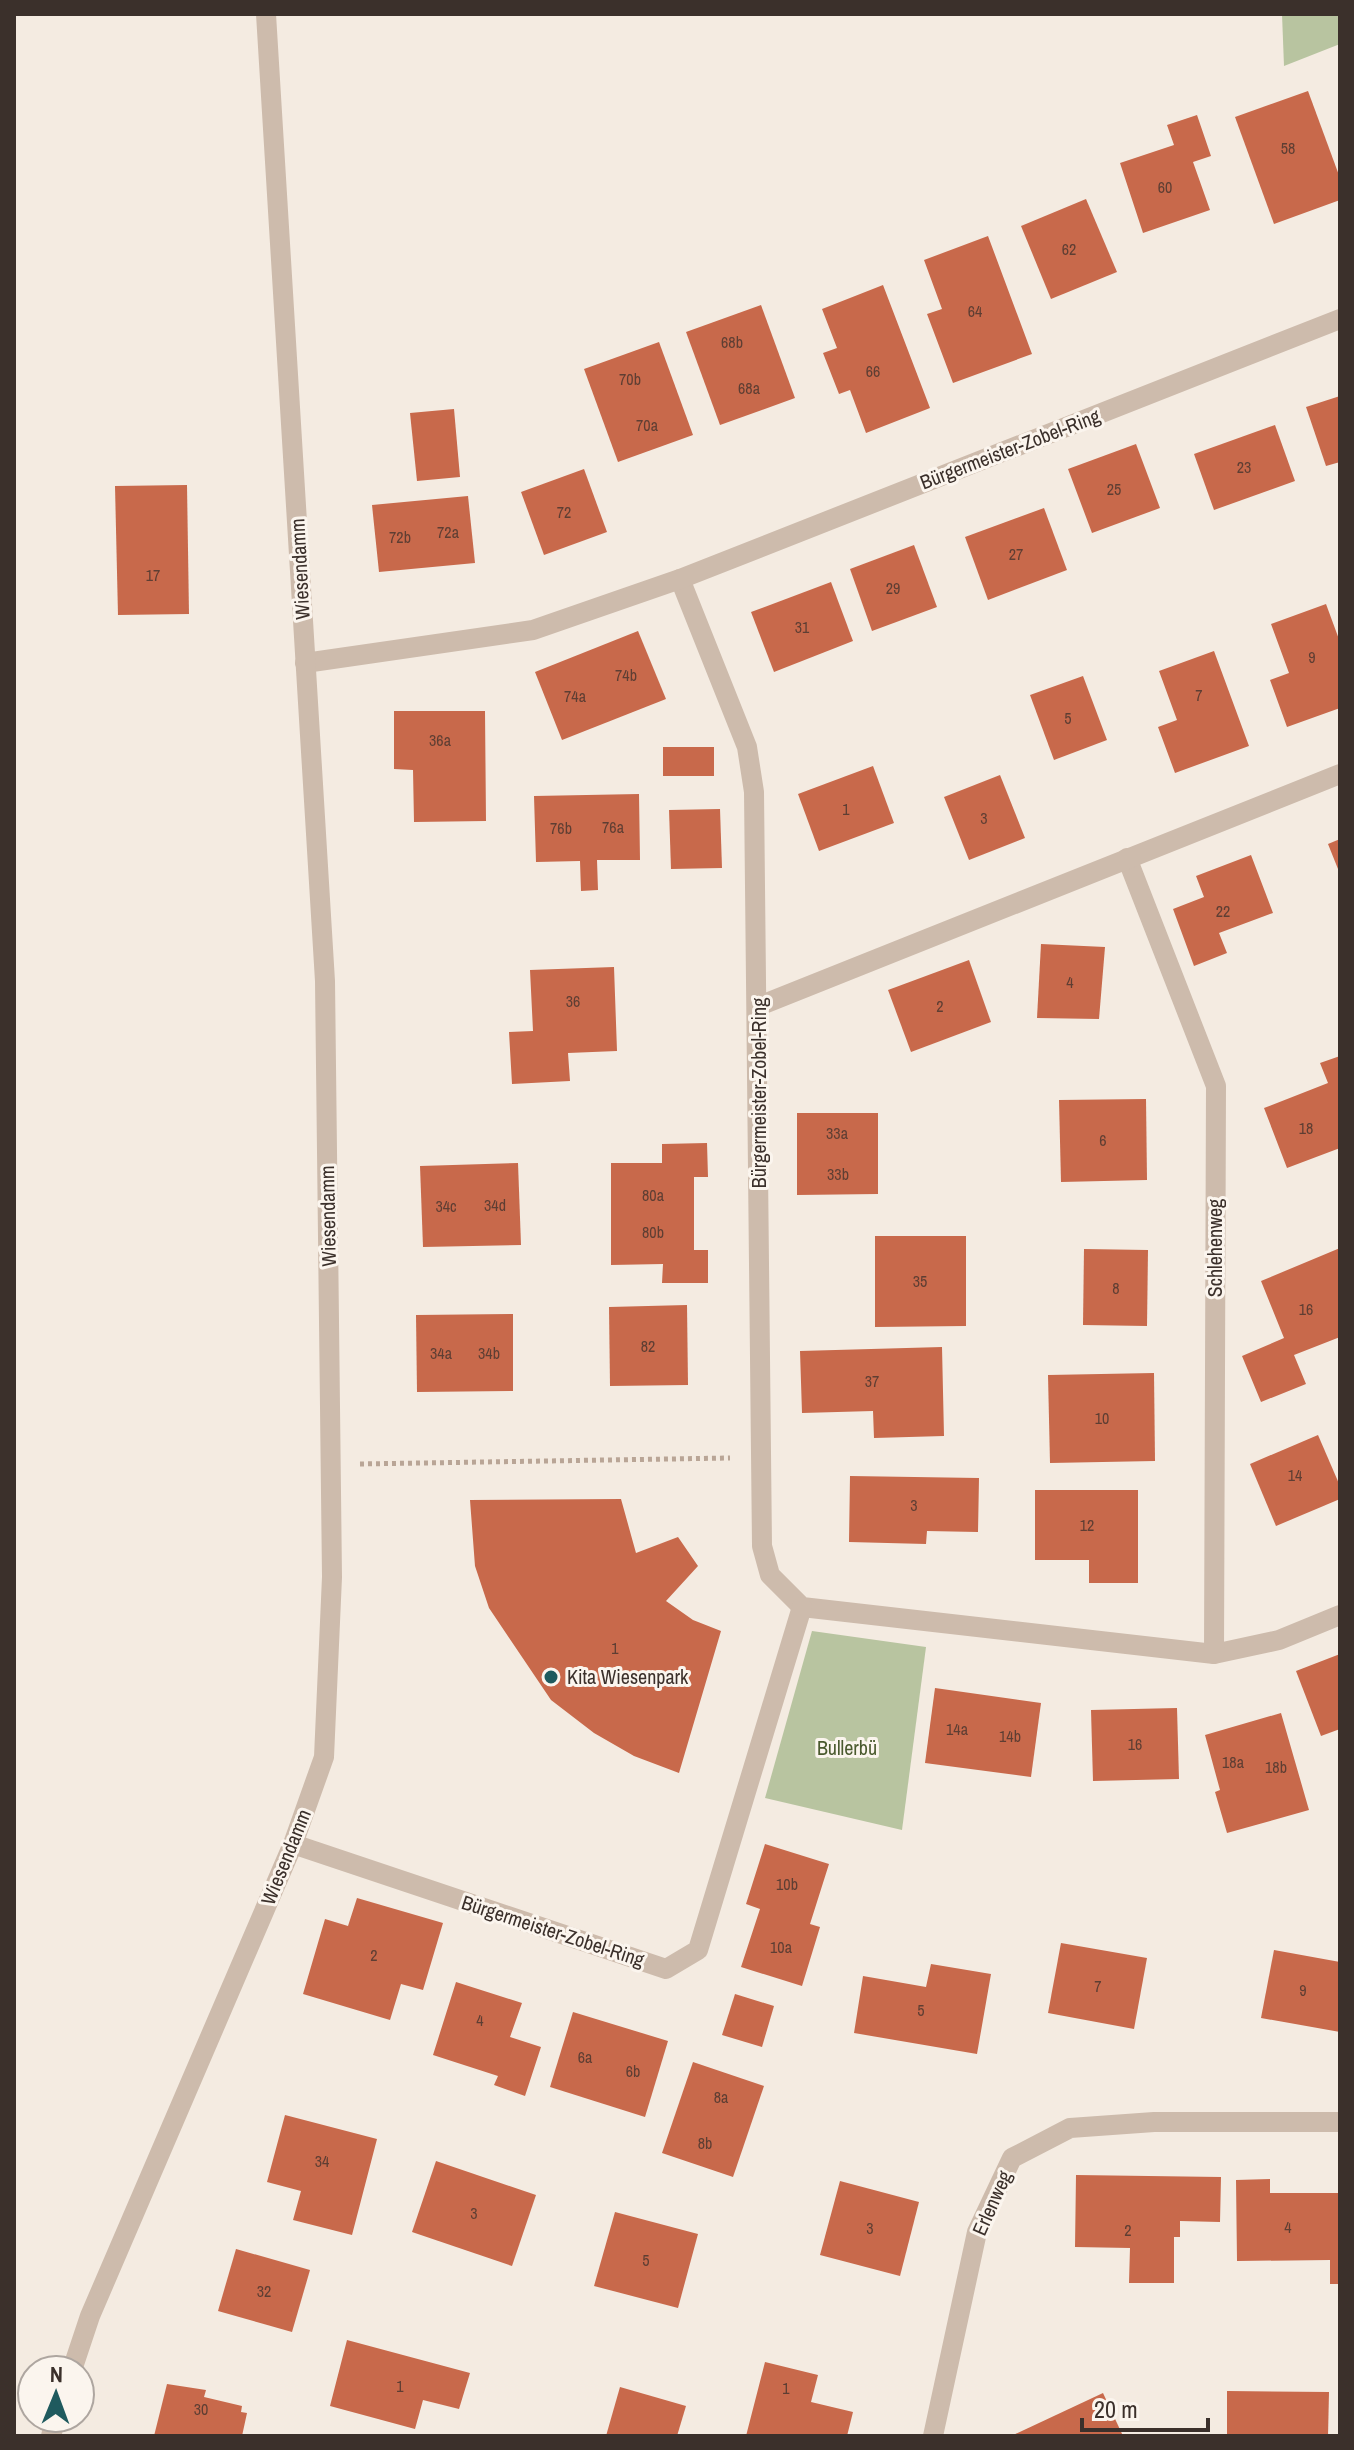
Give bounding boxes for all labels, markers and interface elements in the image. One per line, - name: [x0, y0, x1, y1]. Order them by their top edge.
- house number: 58: [1281, 137, 1295, 159]
- house number: 60: [1158, 176, 1172, 198]
- house number: 62: [1062, 238, 1076, 260]
- house number: 64: [968, 300, 982, 322]
- house number: 68b: [721, 331, 743, 353]
- house number: 66: [866, 360, 880, 382]
- house number: 70b: [619, 368, 641, 390]
- house number: 68a: [738, 377, 761, 399]
- street label: Bürgermeister-Zobel-Ring: [916, 402, 1104, 495]
- house number: 70a: [636, 414, 659, 436]
- house number: 23: [1237, 456, 1251, 478]
- house number: 25: [1107, 478, 1121, 500]
- house number: 72: [557, 501, 571, 523]
- street label: Wiesendamm: [283, 518, 316, 620]
- house number: 72a: [437, 521, 460, 543]
- house number: 72b: [389, 526, 411, 548]
- house number: 27: [1009, 543, 1023, 565]
- house number: 17: [146, 564, 160, 586]
- house number: 29: [886, 577, 900, 599]
- house number: 31: [795, 616, 810, 638]
- house number: 9: [1308, 646, 1316, 668]
- house number: 74b: [615, 664, 637, 686]
- house number: 7: [1195, 684, 1203, 706]
- house number: 74a: [564, 685, 587, 707]
- house number: 5: [1064, 707, 1072, 729]
- house number: 36a: [429, 729, 452, 751]
- house number: 1: [842, 798, 850, 820]
- house number: 3: [980, 807, 988, 829]
- house number: 76a: [602, 816, 625, 838]
- house number: 76b: [550, 817, 572, 839]
- house number: 22: [1216, 900, 1230, 922]
- house number: 4: [1066, 971, 1074, 993]
- house number: 36: [566, 990, 580, 1012]
- house number: 2: [936, 995, 944, 1017]
- street label: Bürgermeister-Zobel-Ring: [745, 998, 772, 1188]
- house number: 18: [1299, 1117, 1313, 1139]
- house number: 33a: [826, 1122, 849, 1144]
- house number: 6: [1099, 1129, 1107, 1151]
- house number: 33b: [827, 1163, 849, 1185]
- street label: Wiesendamm: [313, 1165, 342, 1267]
- house number: 80a: [642, 1184, 665, 1206]
- house number: 34d: [484, 1194, 506, 1216]
- house number: 34c: [435, 1195, 457, 1217]
- street label: Schlehenweg: [1201, 1199, 1228, 1297]
- house number: 80b: [642, 1221, 664, 1243]
- house number: 35: [913, 1270, 927, 1292]
- house number: 8: [1112, 1277, 1120, 1299]
- house number: 16: [1299, 1298, 1313, 1320]
- house number: 82: [641, 1335, 655, 1357]
- house number: 34a: [430, 1342, 453, 1364]
- house number: 34b: [478, 1342, 500, 1364]
- house number: 37: [865, 1370, 879, 1392]
- house number: 10: [1095, 1407, 1109, 1429]
- house number: 14: [1288, 1464, 1302, 1486]
- house number: 3: [910, 1494, 918, 1516]
- house number: 12: [1080, 1514, 1094, 1536]
- house number: 1: [611, 1637, 619, 1659]
- place label: Kita Wiesenpark: [567, 1663, 689, 1690]
- marker: Kita Wiesenpark: [542, 1668, 560, 1686]
- house number: 14a: [946, 1718, 969, 1740]
- house number: 14b: [999, 1725, 1021, 1747]
- house number: 16: [1128, 1733, 1142, 1755]
- park label: Bullerbü: [817, 1734, 877, 1761]
- house number: 18a: [1222, 1751, 1245, 1773]
- house number: 18b: [1265, 1756, 1287, 1778]
- street label: Wiesendamm: [254, 1805, 317, 1909]
- house number: 10b: [776, 1873, 798, 1895]
- street label: Bürgermeister-Zobel-Ring: [458, 1888, 648, 1973]
- house number: 10a: [770, 1936, 793, 1958]
- house number: 2: [370, 1944, 378, 1966]
- house number: 7: [1094, 1975, 1102, 1997]
- house number: 9: [1299, 1979, 1307, 2001]
- house number: 5: [917, 1999, 925, 2021]
- house number: 4: [476, 2009, 484, 2031]
- house number: 6a: [578, 2046, 593, 2068]
- house number: 6b: [626, 2060, 640, 2082]
- house number: 8a: [714, 2086, 729, 2108]
- house number: 8b: [698, 2132, 712, 2154]
- house number: 34: [315, 2150, 329, 2172]
- street label: Erlenweg: [965, 2166, 1018, 2240]
- house number: 3: [470, 2202, 478, 2224]
- house number: 4: [1284, 2216, 1292, 2238]
- house number: 3: [866, 2217, 874, 2239]
- house number: 2: [1124, 2219, 1132, 2241]
- house number: 5: [642, 2249, 650, 2271]
- house number: 32: [257, 2280, 271, 2302]
- north arrow: [16, 2354, 96, 2434]
- text: N: [50, 2359, 63, 2389]
- house number: 1: [396, 2375, 404, 2397]
- house number: 1: [782, 2377, 790, 2399]
- scale bar: [1082, 2382, 1208, 2432]
- text: 20 m: [1094, 2393, 1138, 2425]
- house number: 30: [194, 2398, 208, 2420]

